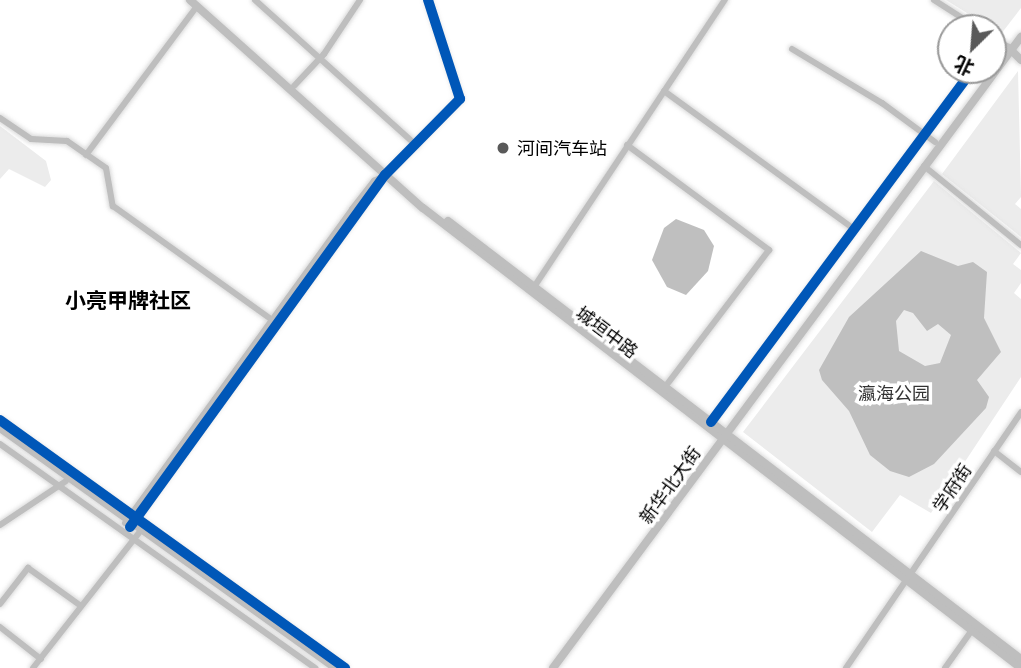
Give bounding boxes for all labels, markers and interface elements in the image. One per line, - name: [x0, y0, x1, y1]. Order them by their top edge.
- north arrow: [937, 14, 1007, 84]
- text: 北: [950, 50, 978, 82]
- place label: 河间汽车站: [517, 137, 607, 159]
- marker: 河间汽车站: [495, 140, 511, 156]
- district label: 小亮甲牌社区: [65, 287, 191, 313]
- street label: 城垣中路: [572, 302, 642, 362]
- park label: 瀛海公园: [858, 382, 930, 404]
- street label: 新华北大街: [635, 442, 705, 528]
- street label: 学府街: [928, 460, 976, 516]

